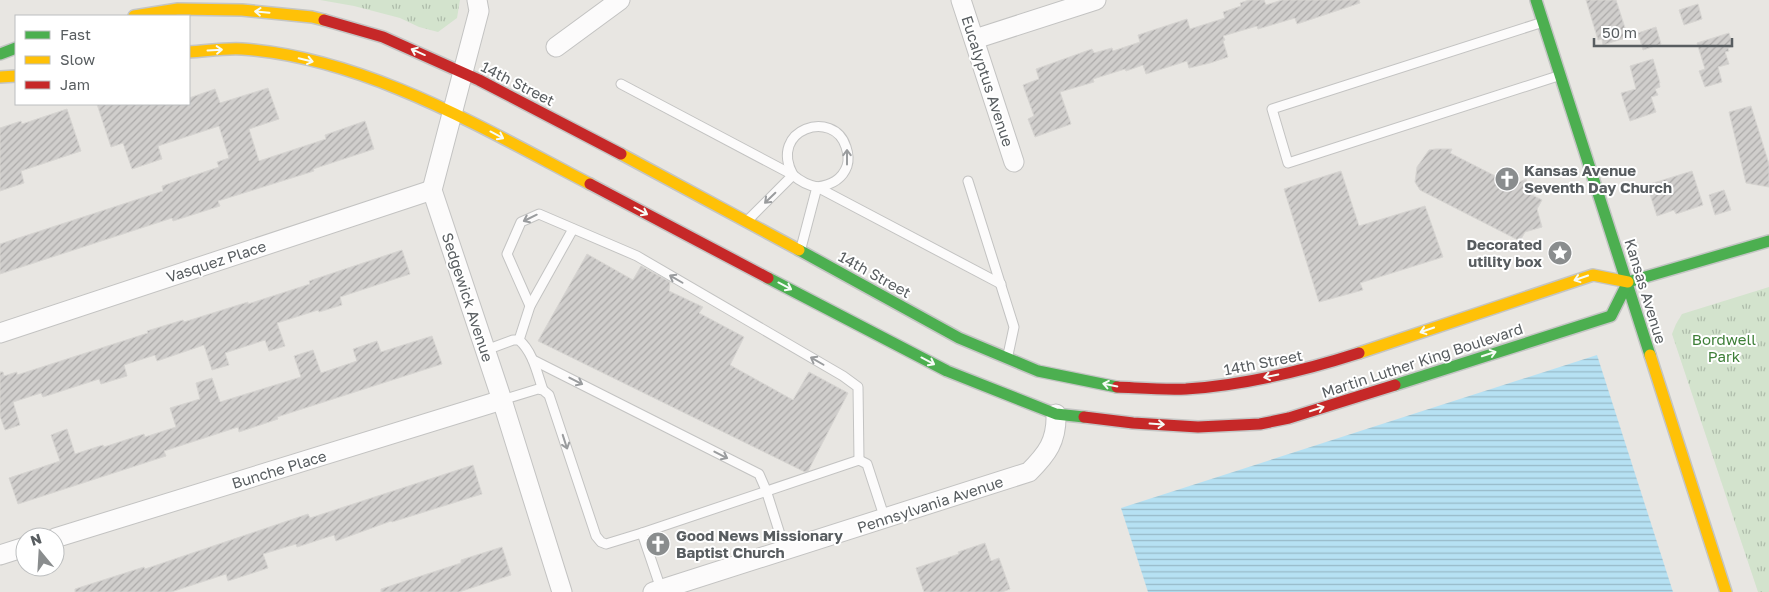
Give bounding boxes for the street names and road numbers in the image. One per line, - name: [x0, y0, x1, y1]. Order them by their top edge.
- street label: Eucalyptus Avenue: [958, 13, 1018, 149]
- street label: 14th Street: [478, 57, 558, 109]
- street label: Sedgewick Avenue: [439, 230, 497, 364]
- street label: Vasquez Place: [164, 236, 268, 286]
- street label: Kansas Avenue: [1621, 236, 1671, 346]
- street label: 14th Street: [836, 247, 914, 301]
- street label: Martin Luther King Boulevard: [1319, 319, 1525, 401]
- street label: 14th Street: [1222, 346, 1304, 378]
- street label: Bunche Place: [229, 446, 329, 492]
- street label: Pennsylvania Avenue: [855, 472, 1006, 536]

